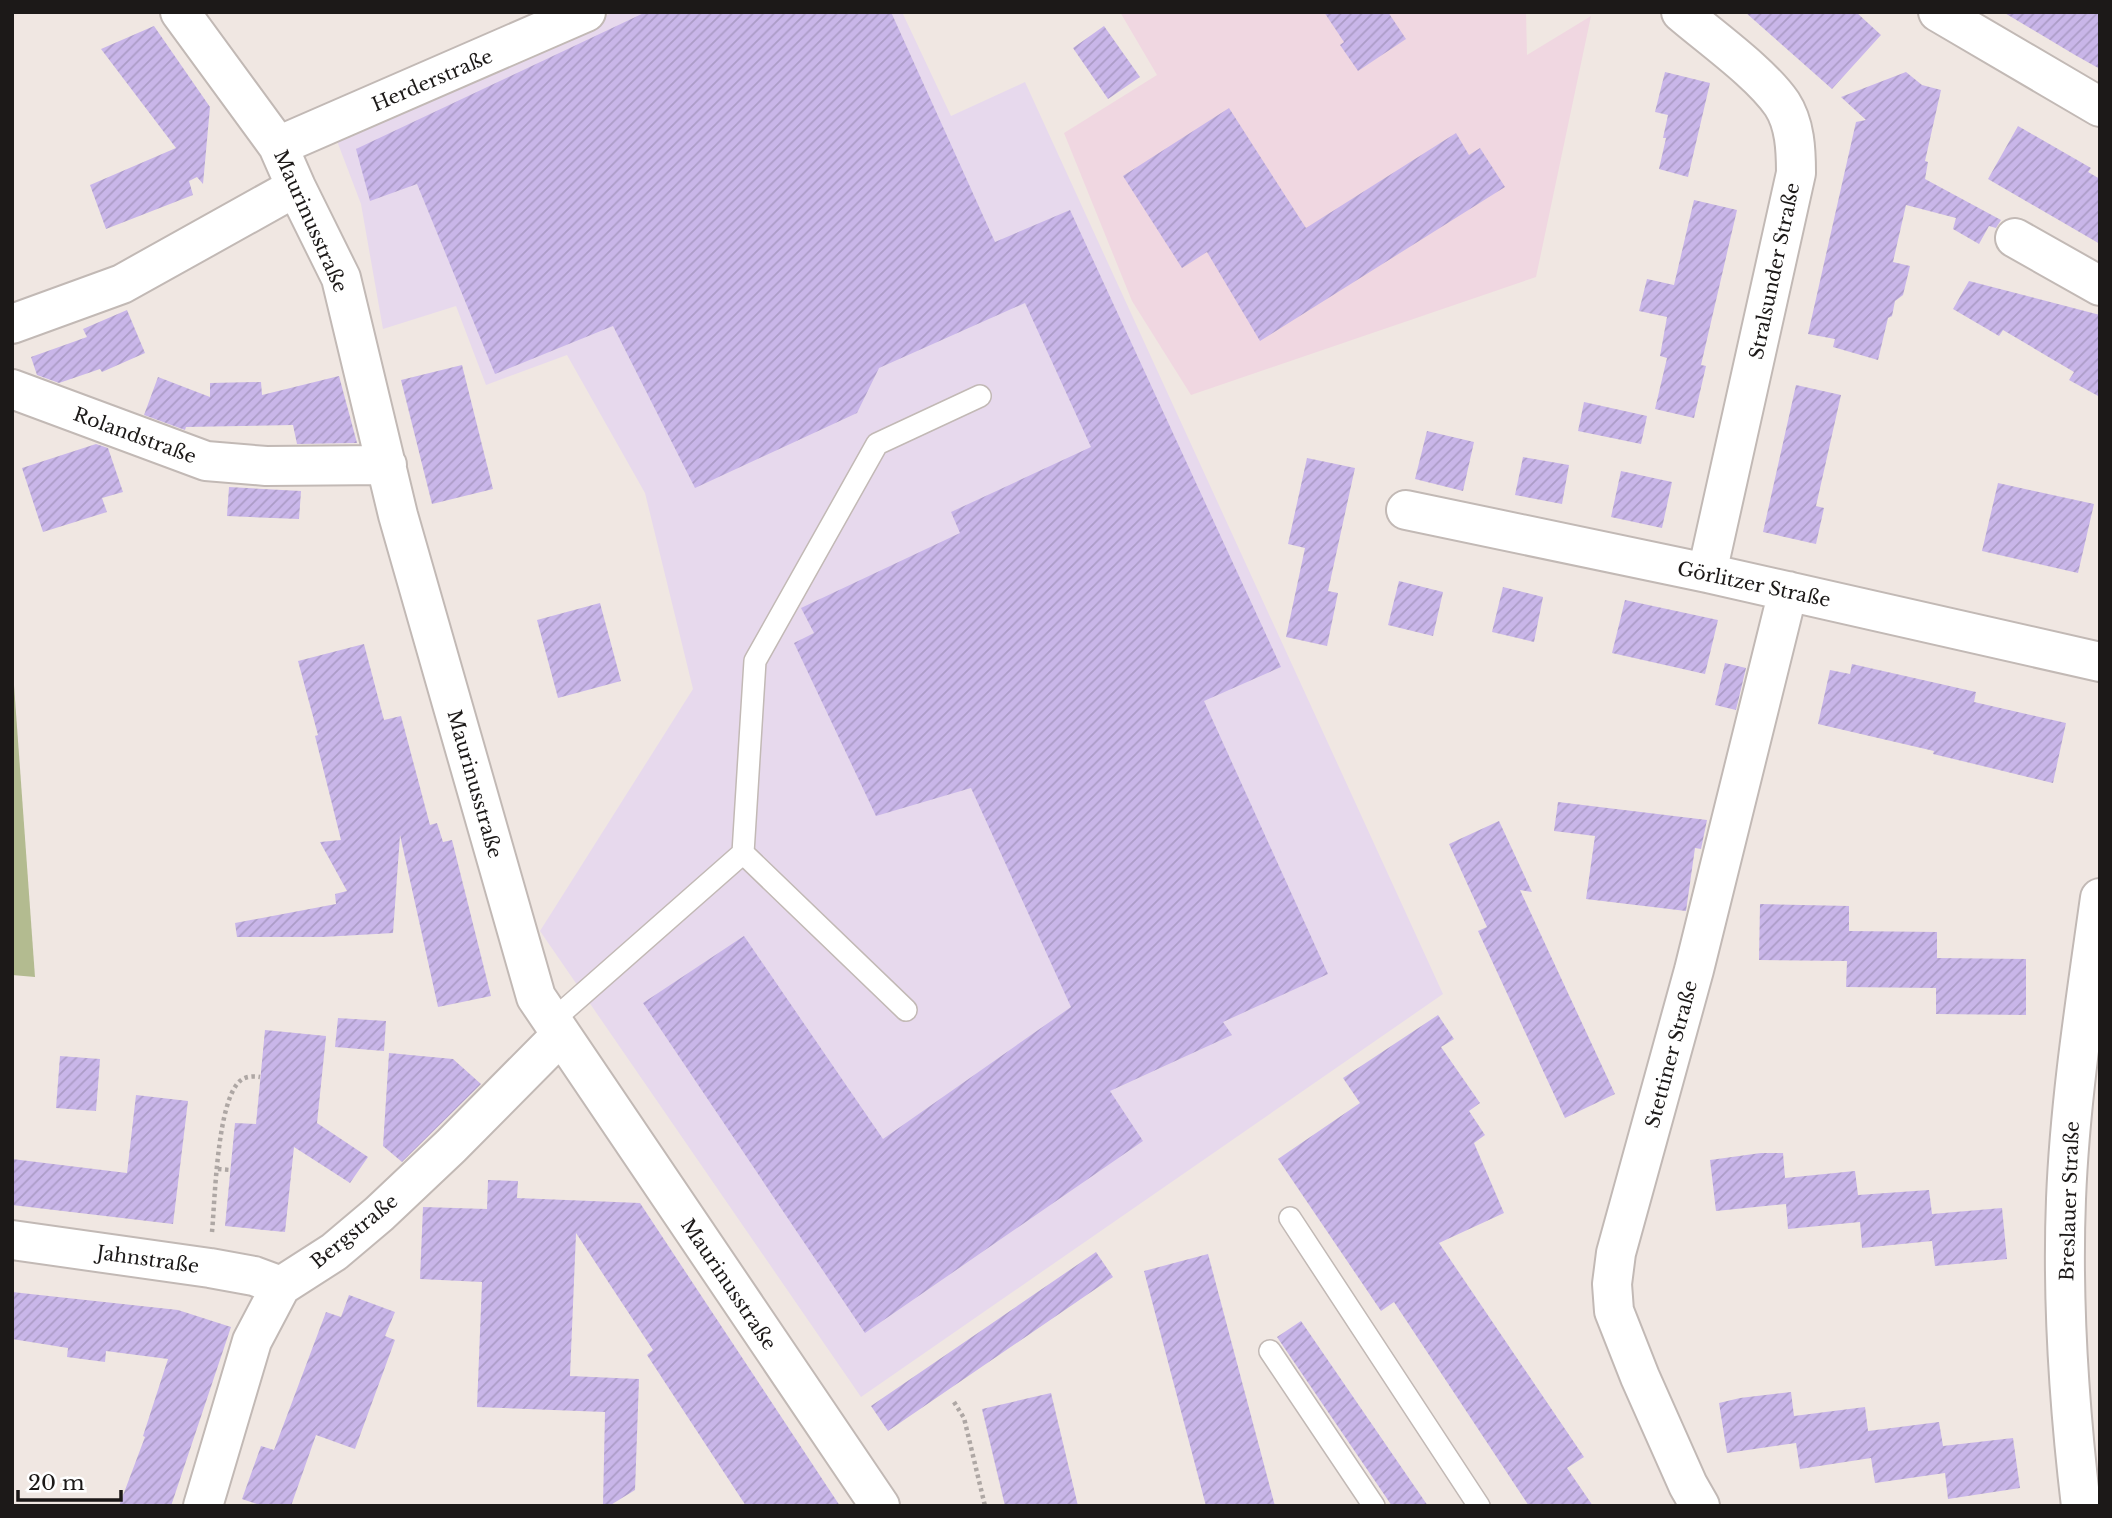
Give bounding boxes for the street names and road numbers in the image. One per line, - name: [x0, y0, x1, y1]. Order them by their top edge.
- street label: Herderstraße: [368, 45, 496, 116]
- street label: Maurinusstraße: [269, 147, 352, 296]
- street label: Stralsunder Straße: [1745, 181, 1804, 362]
- street label: Rolandstraße: [70, 403, 199, 468]
- street label: Görlitzer Straße: [1675, 557, 1833, 612]
- street label: Maurinusstraße: [442, 707, 507, 861]
- street label: Stettiner Straße: [1641, 978, 1702, 1130]
- street label: Breslauer Straße: [2055, 1121, 2084, 1281]
- street label: Bergstraße: [306, 1189, 402, 1273]
- street label: Maurinusstraße: [676, 1214, 781, 1354]
- street label: Jahnstraße: [92, 1241, 200, 1278]

